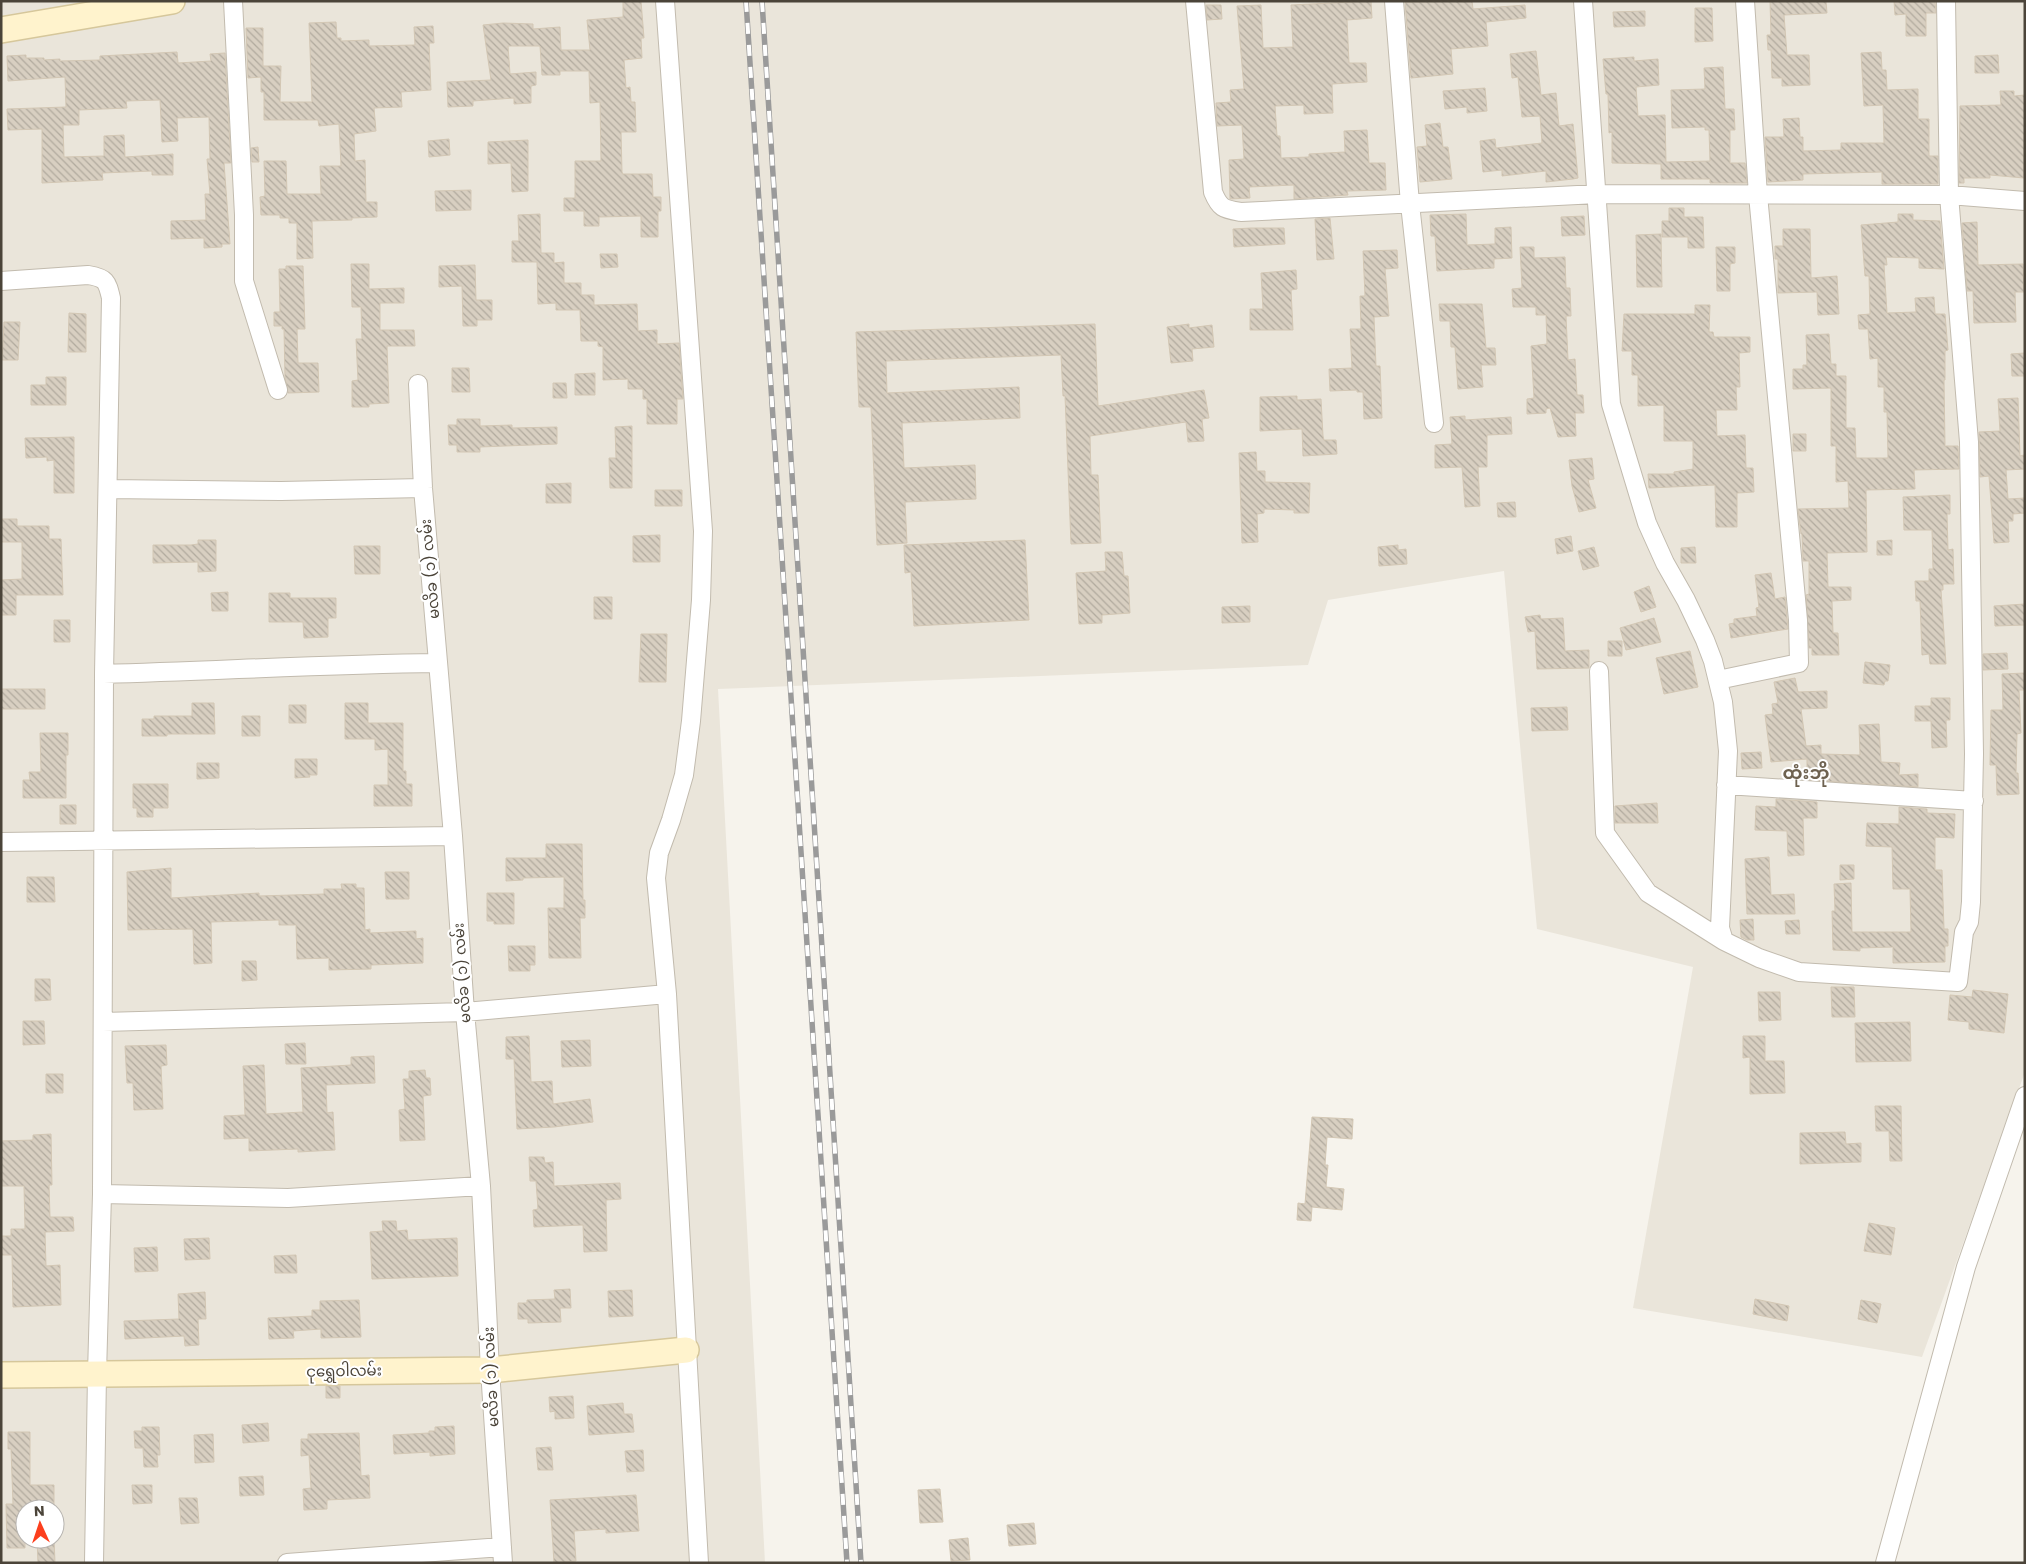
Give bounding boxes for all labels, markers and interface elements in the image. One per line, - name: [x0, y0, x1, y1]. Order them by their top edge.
- street label: မလိခ (၁) လမ်း: [415, 518, 444, 620]
- district label: ထုံးဘို: [1783, 760, 1829, 787]
- street label: မလိခ (၁) လမ်း: [448, 922, 475, 1024]
- street label: မလိခ (၁) လမ်း: [477, 1326, 504, 1428]
- street label: ငုရွှေဝါလမ်း: [306, 1359, 382, 1384]
- north arrow: [15, 1499, 65, 1549]
- text: N: [34, 1501, 45, 1521]

